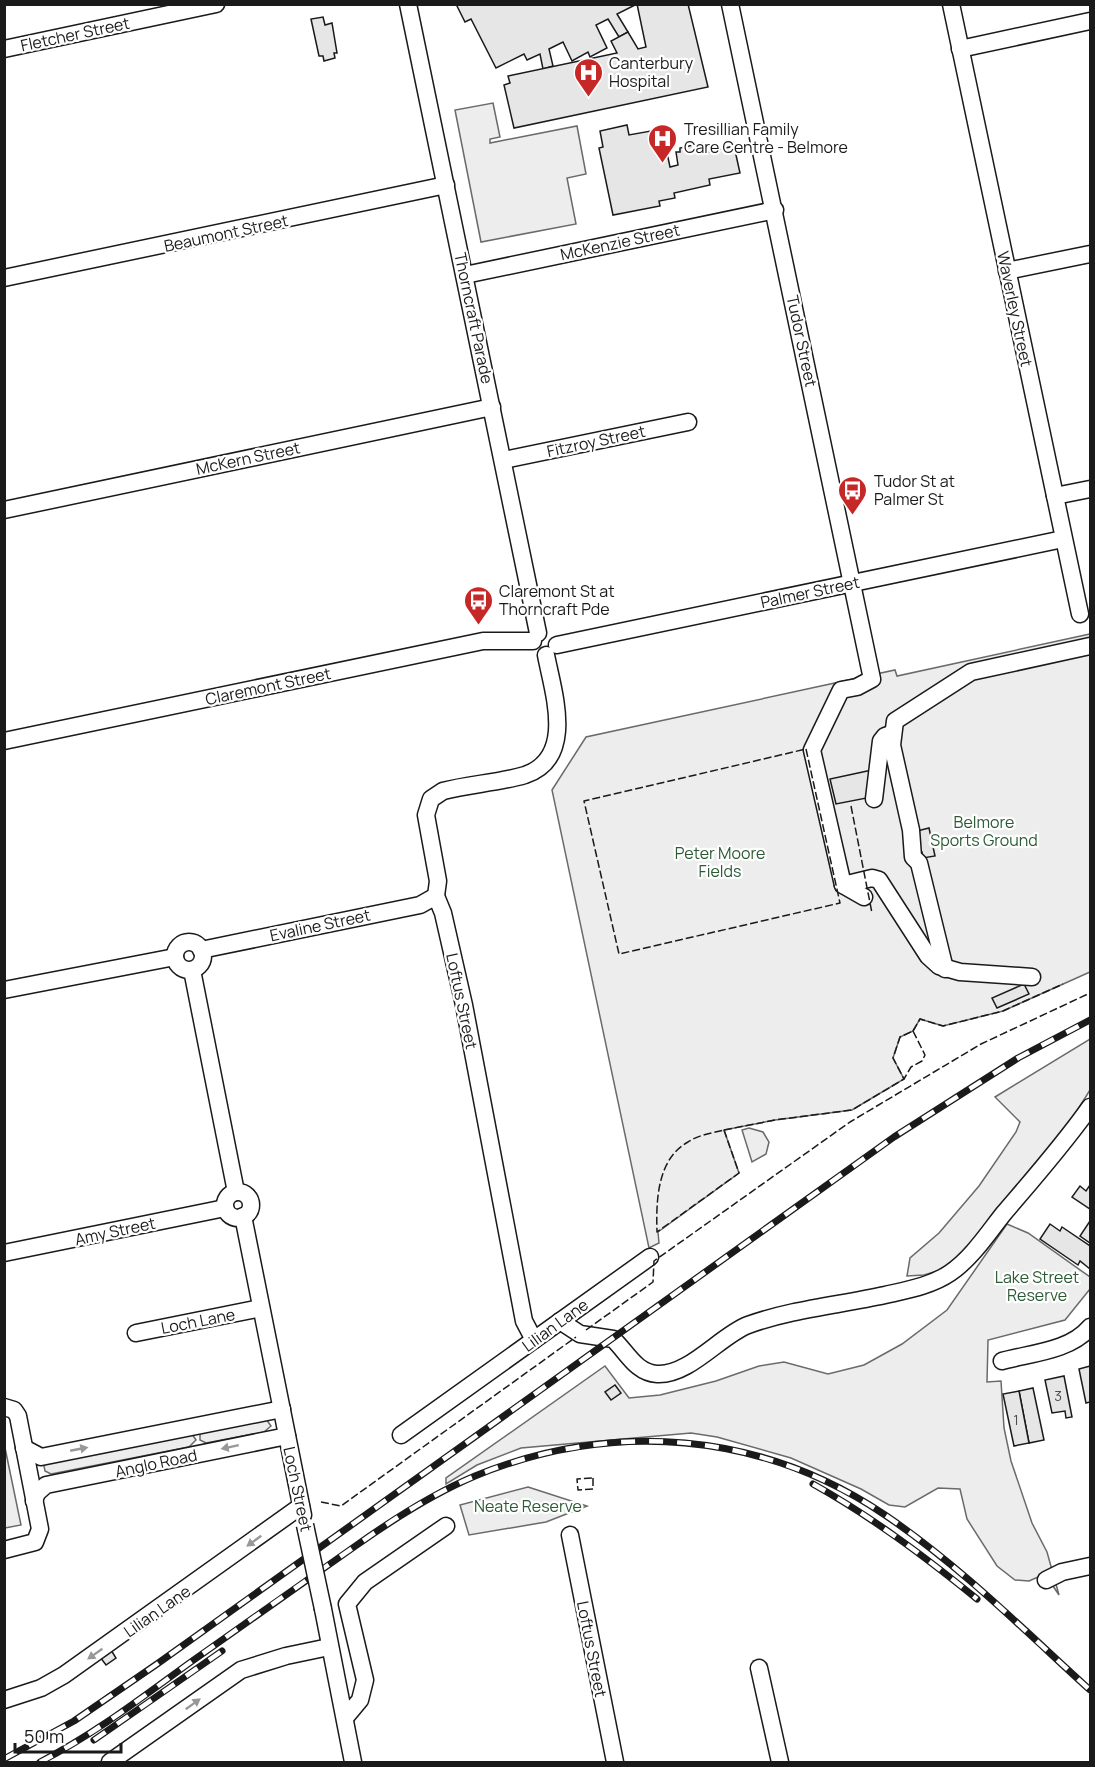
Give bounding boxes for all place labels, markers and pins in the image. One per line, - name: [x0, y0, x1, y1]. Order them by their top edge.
- place label: Canterbury Hospital: [609, 52, 694, 92]
- hospital icon: Canterbury Hospital: [572, 56, 604, 98]
- place label: Tresillian Family Care Centre - Belmore: [684, 118, 848, 158]
- hospital icon: Tresillian Family Care Centre - Belmore: [647, 122, 679, 164]
- place label: Tudor St at Palmer St: [874, 470, 955, 510]
- bus stop icon: Tudor St at Palmer St: [837, 474, 869, 516]
- place label: Claremont St at Thorncraft Pde: [499, 580, 615, 620]
- bus stop icon: Claremont St at Thorncraft Pde: [462, 584, 494, 626]

